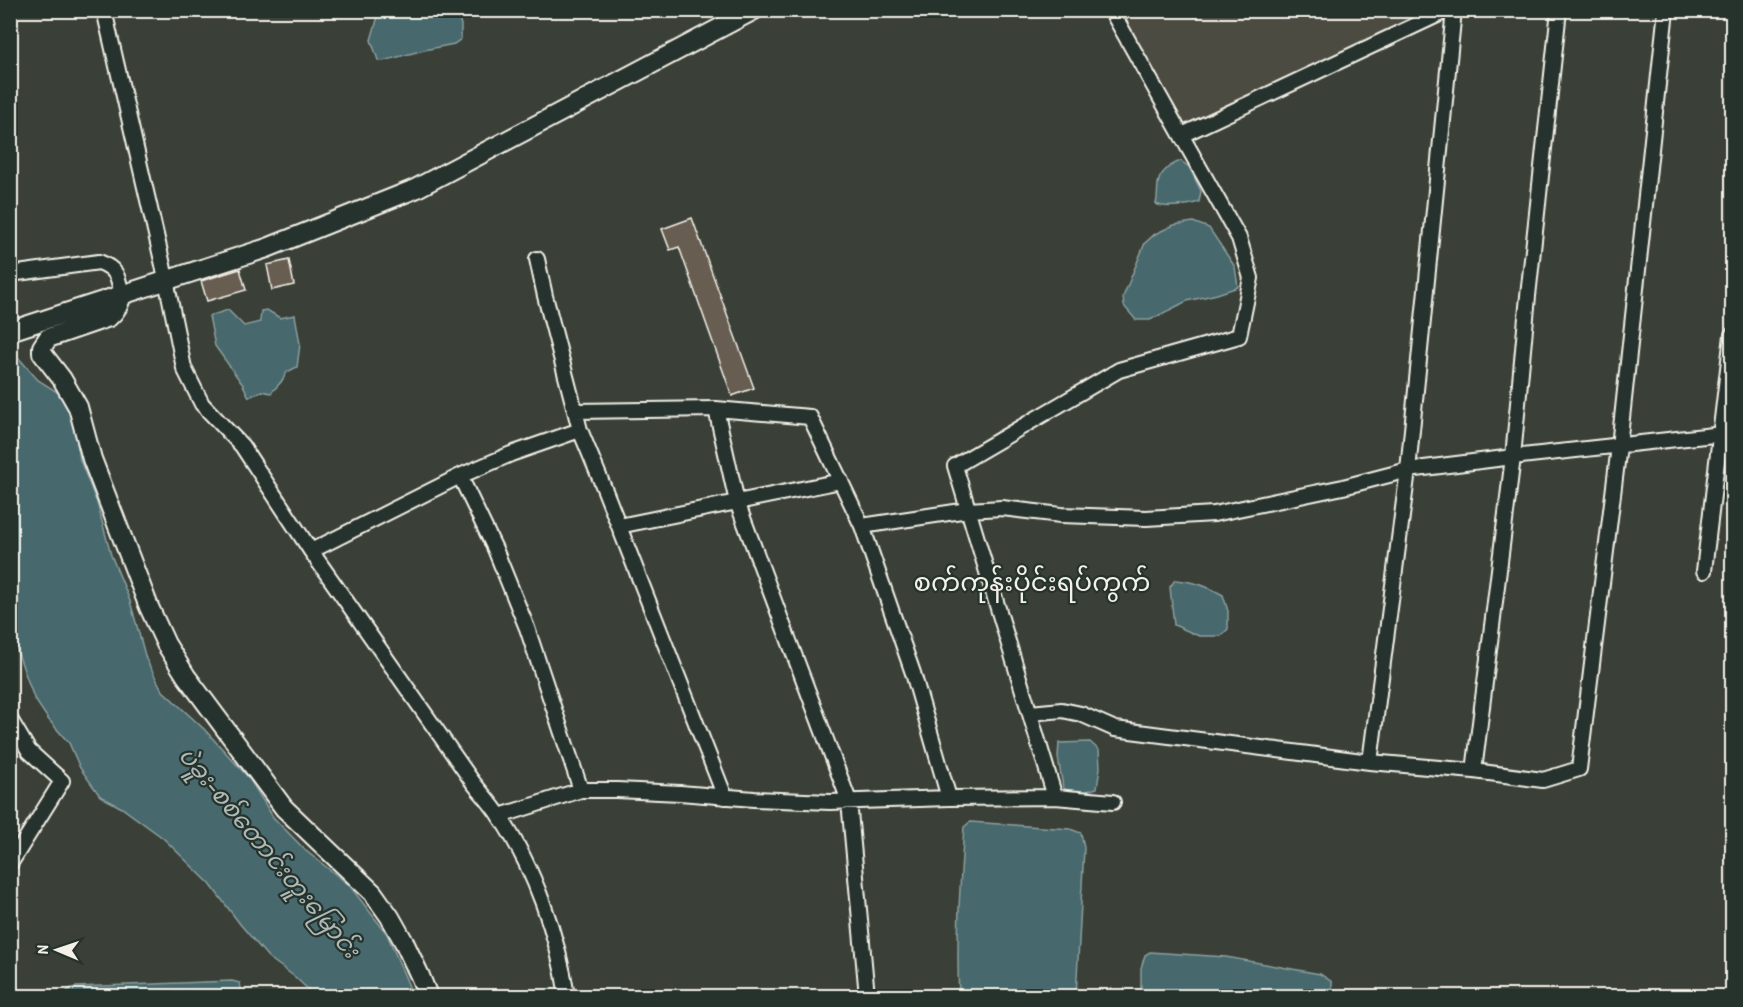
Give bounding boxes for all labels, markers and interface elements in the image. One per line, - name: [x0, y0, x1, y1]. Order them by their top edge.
- district label: စက်ကုန်းပိုင်းရပ်ကွက်: [913, 564, 1151, 603]
- water label: ပဲခူး-စစ်တောင်းတူးမြောင်း: [168, 740, 369, 969]
- north arrow: [27, 920, 87, 980]
- text: N: [31, 944, 53, 954]

